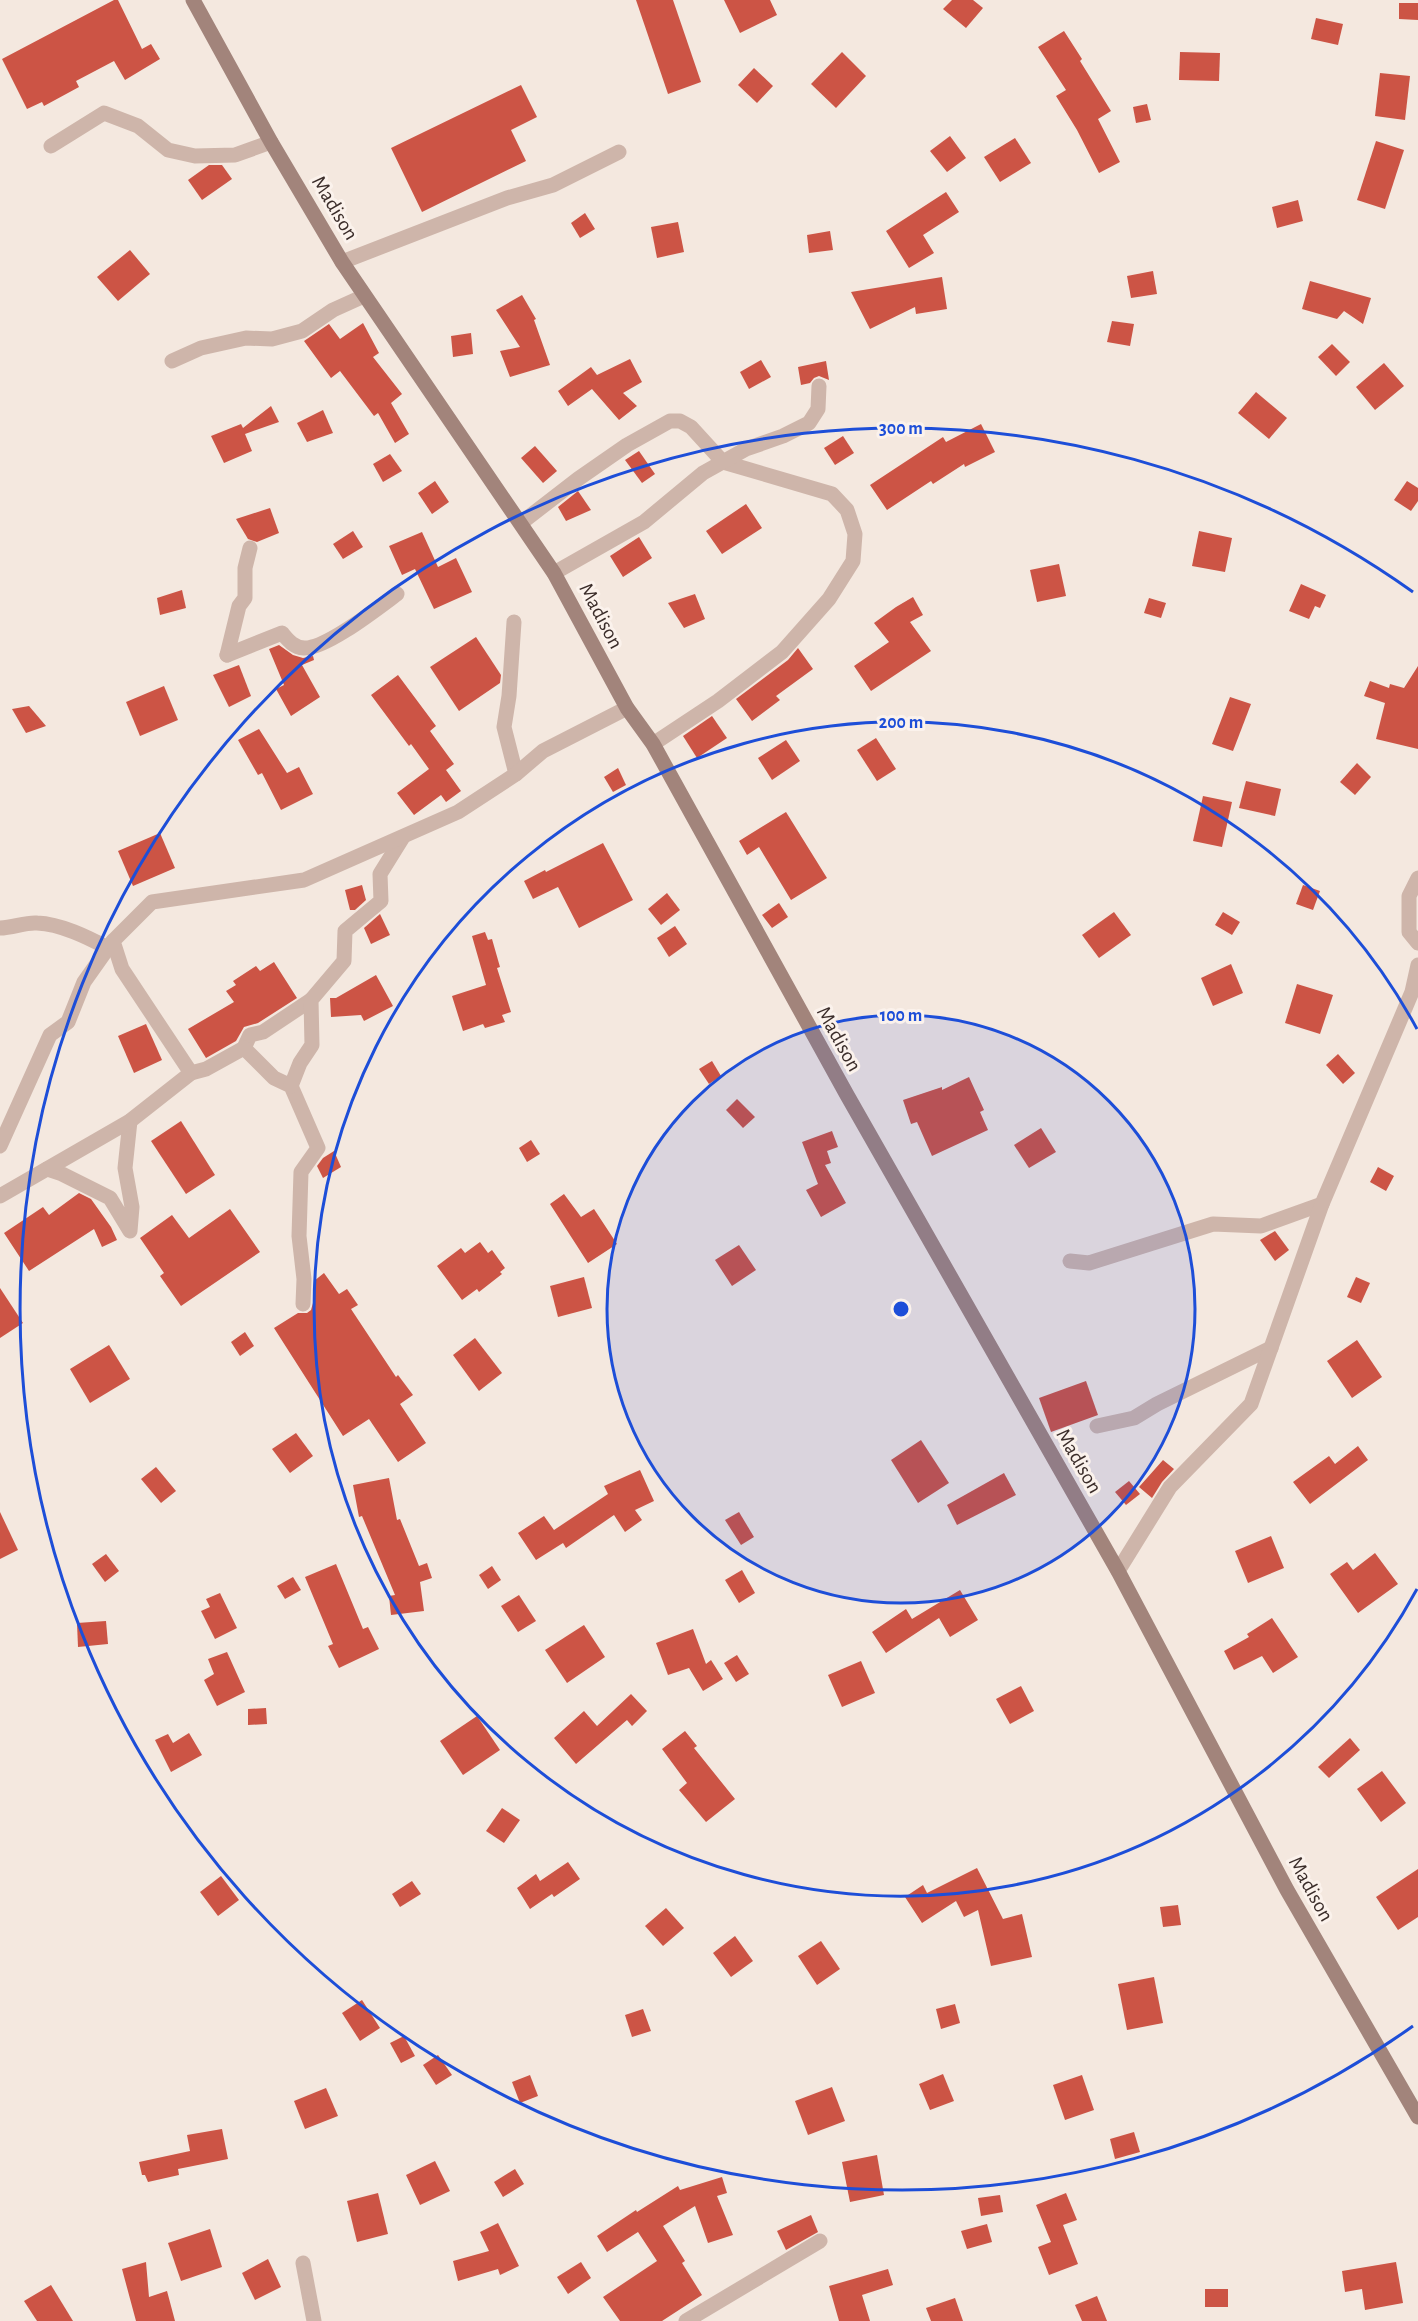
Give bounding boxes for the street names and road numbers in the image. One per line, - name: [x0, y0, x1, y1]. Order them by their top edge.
- street label: Madison: [308, 172, 362, 244]
- street label: Madison: [575, 580, 627, 652]
- street label: Madison: [813, 1003, 865, 1075]
- street label: Madison: [1052, 1425, 1106, 1497]
- street label: Madison: [1285, 1853, 1337, 1925]

